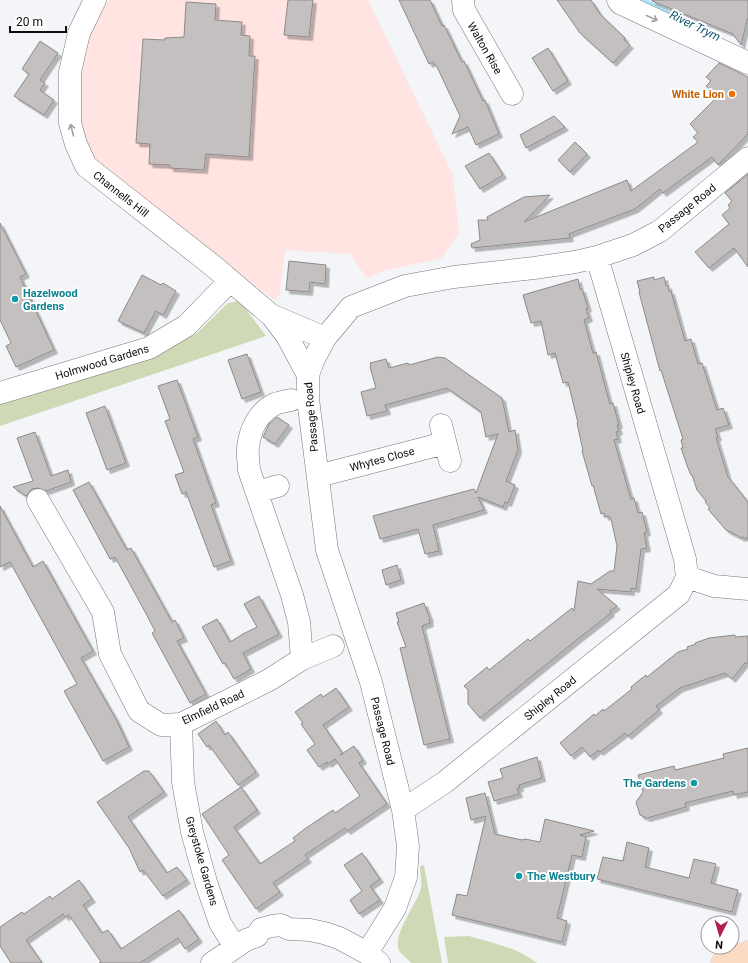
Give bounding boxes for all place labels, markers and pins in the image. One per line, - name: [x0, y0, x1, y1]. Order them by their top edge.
- place label: White Lion: [672, 88, 724, 101]
- marker: White Lion: [727, 89, 737, 99]
- place label: Hazelwood Gardens: [23, 287, 78, 313]
- marker: Hazelwood Gardens: [10, 294, 20, 304]
- place label: The Gardens: [623, 777, 686, 790]
- marker: The Gardens: [689, 778, 699, 788]
- place label: The Westbury: [527, 870, 596, 883]
- marker: The Westbury: [514, 871, 524, 881]

